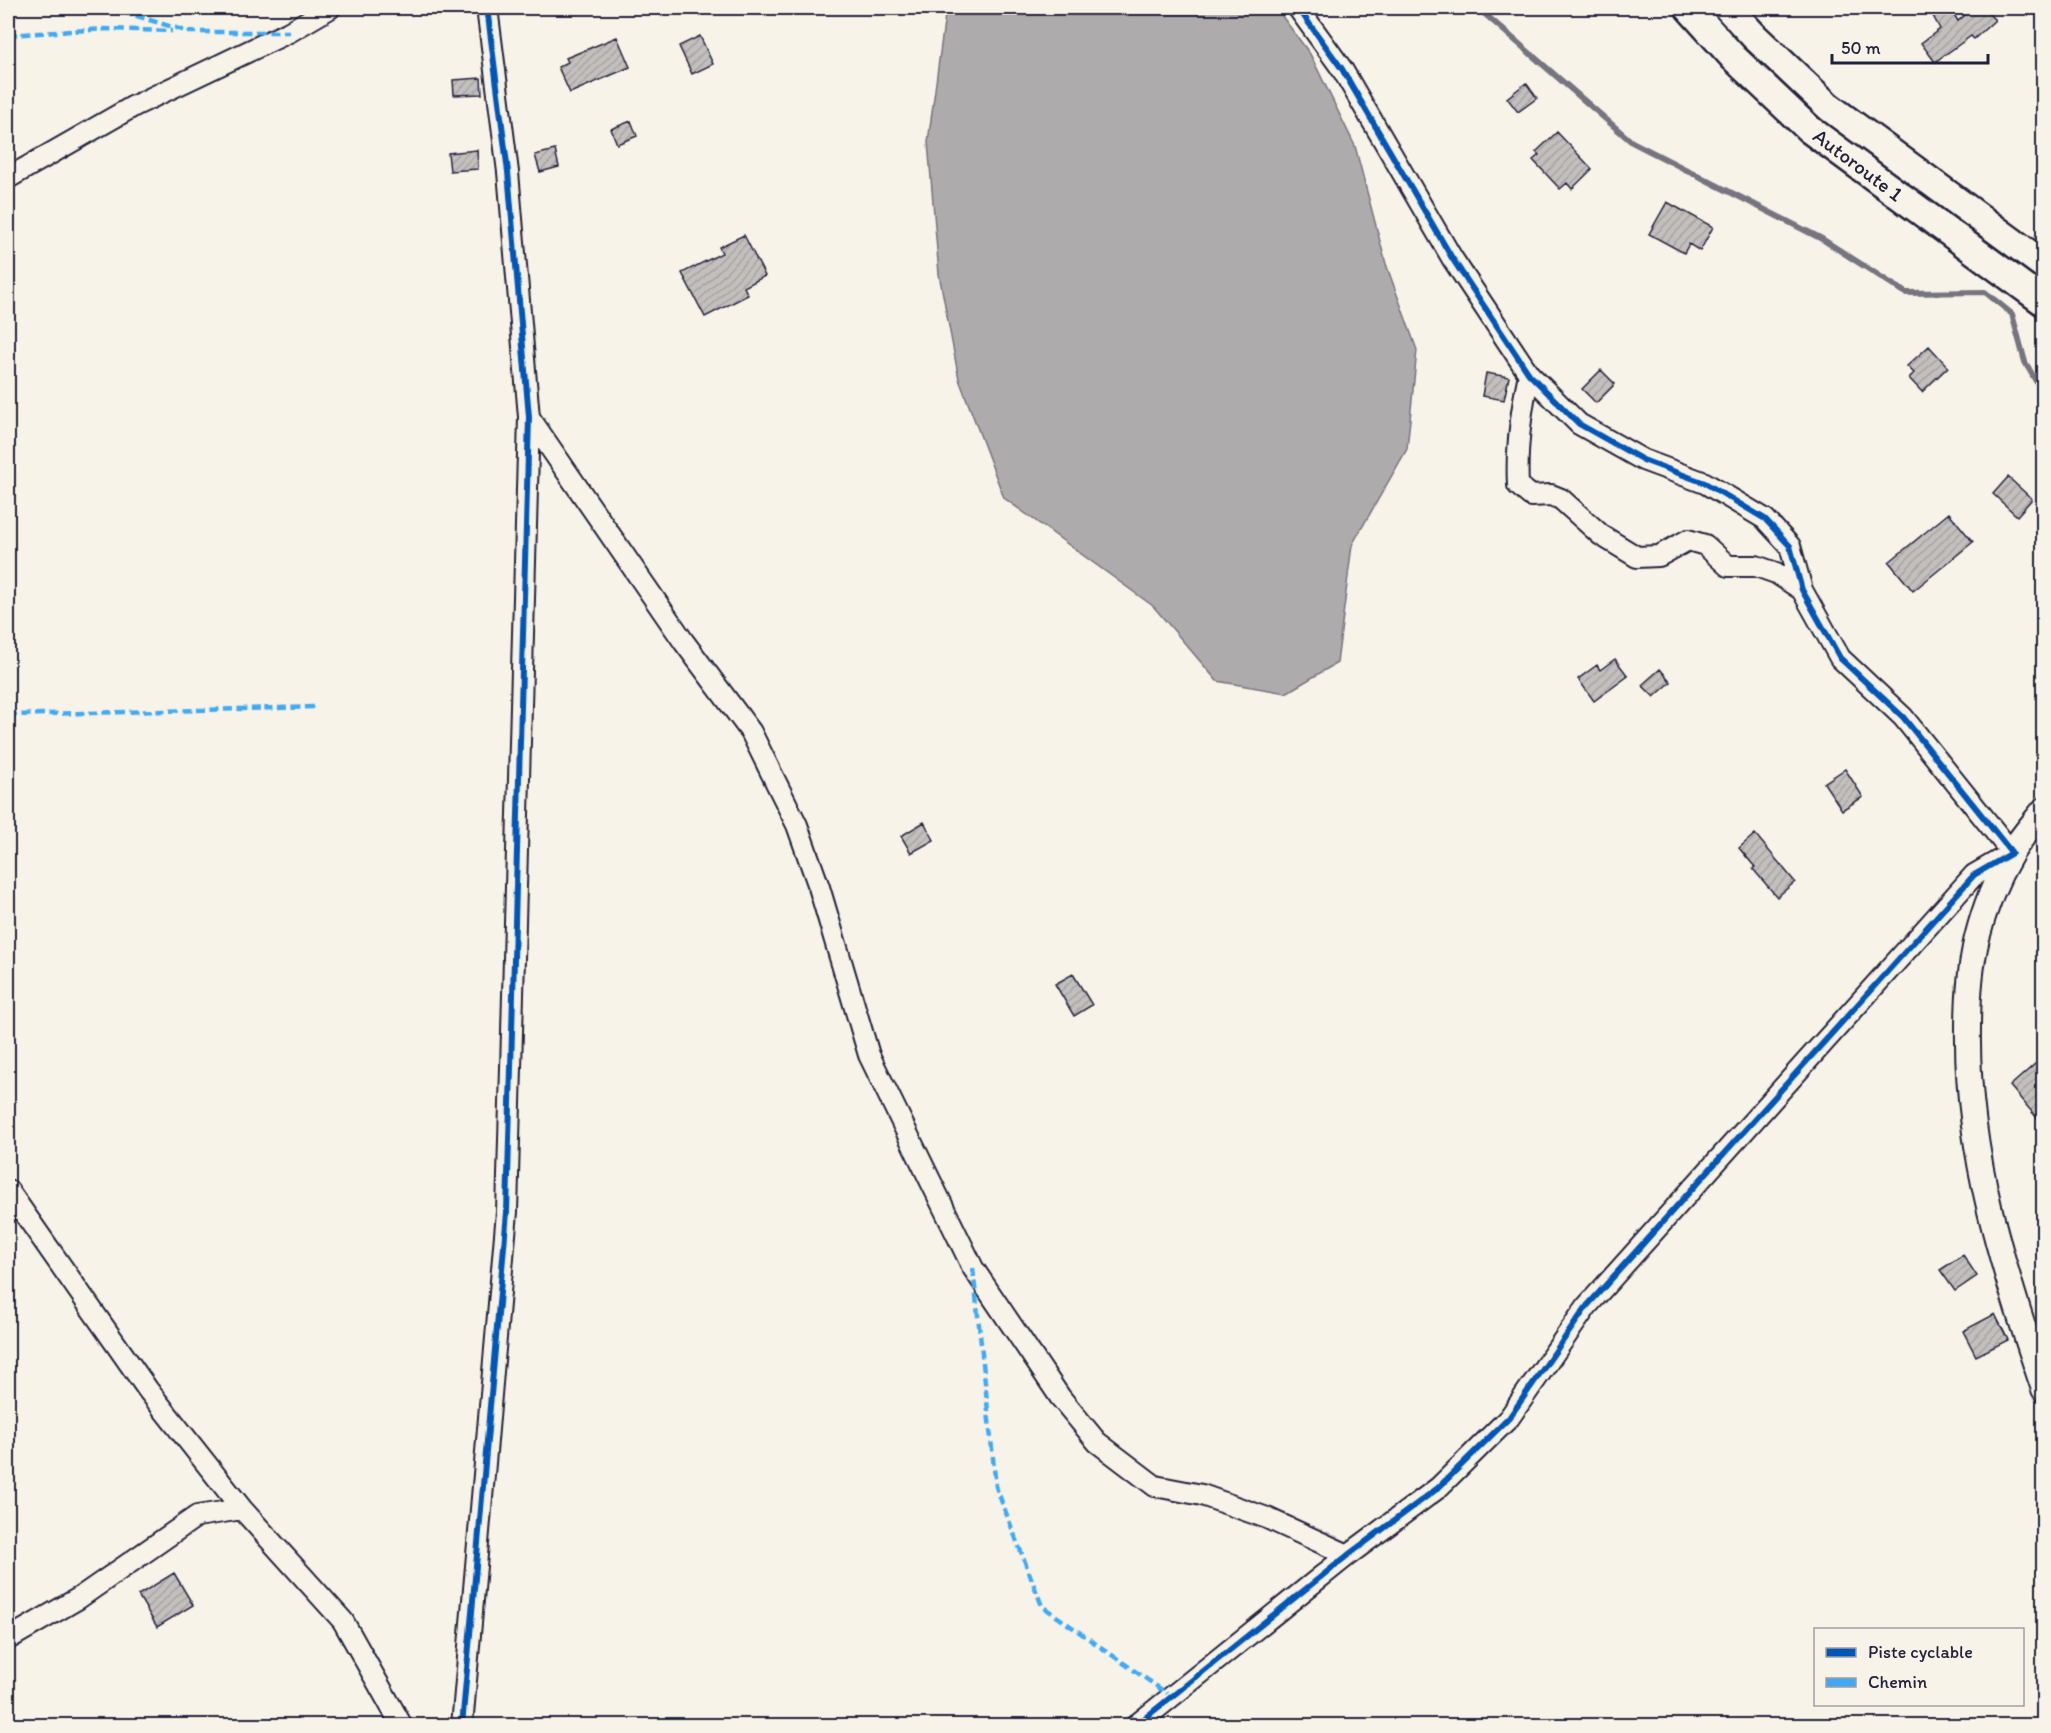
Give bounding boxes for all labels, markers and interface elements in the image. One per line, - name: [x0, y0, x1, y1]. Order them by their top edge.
- scale bar: [1832, 27, 1988, 65]
- text: 50 m: [1841, 37, 1881, 59]
- street label: Autoroute 1: [1808, 123, 1908, 207]
- legend: [1814, 1628, 2024, 1706]
- text: Piste cyclable: [1868, 1641, 1973, 1663]
- text: Chemin: [1868, 1671, 1927, 1693]

